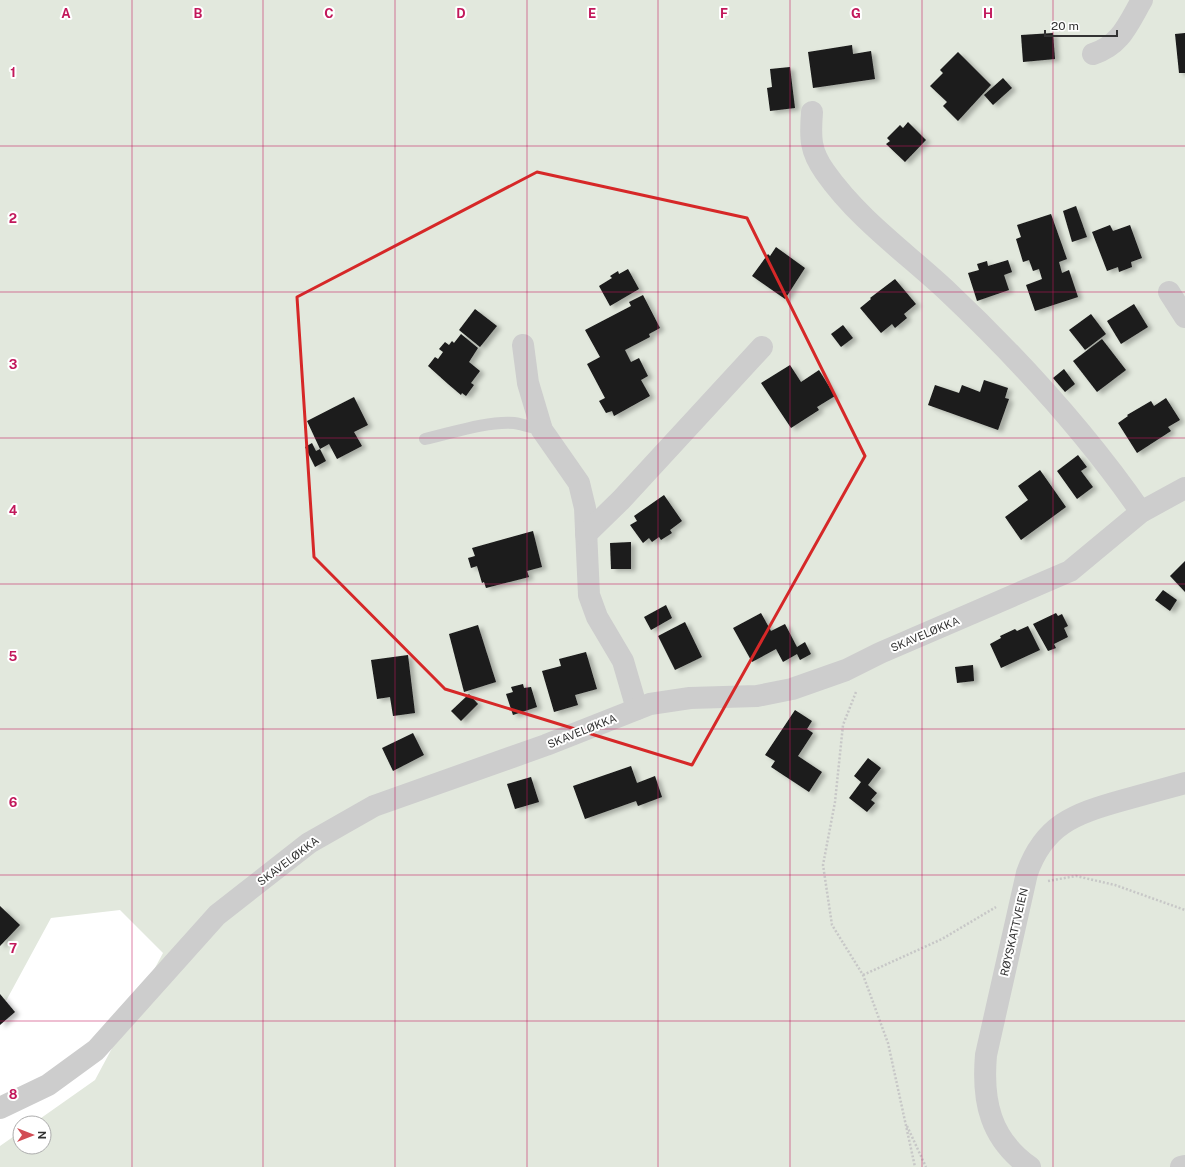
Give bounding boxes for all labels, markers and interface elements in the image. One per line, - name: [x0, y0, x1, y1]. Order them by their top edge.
- text: A: [61, 6, 71, 21]
- text: B: [194, 6, 203, 21]
- text: C: [324, 6, 334, 21]
- text: D: [456, 6, 466, 21]
- text: E: [588, 6, 596, 21]
- text: F: [720, 6, 728, 21]
- text: G: [851, 6, 861, 21]
- text: H: [983, 6, 993, 21]
- scale bar: [1045, 12, 1117, 38]
- text: 20 m: [1051, 19, 1079, 33]
- text: 1: [10, 65, 16, 80]
- text: 2: [9, 211, 17, 226]
- text: 3: [9, 357, 18, 372]
- text: 4: [9, 503, 18, 518]
- street label: SKAVELØKKA: [889, 614, 961, 654]
- text: 5: [9, 649, 18, 664]
- street label: SKAVELØKKA: [546, 712, 618, 750]
- text: 6: [9, 795, 18, 810]
- street label: SKAVELØKKA: [255, 834, 321, 888]
- street label: RØYSKATTVEIEN: [998, 887, 1030, 977]
- text: 7: [9, 941, 17, 956]
- text: 8: [9, 1087, 18, 1102]
- north arrow: [12, 1115, 52, 1155]
- text: N: [36, 1131, 48, 1139]

